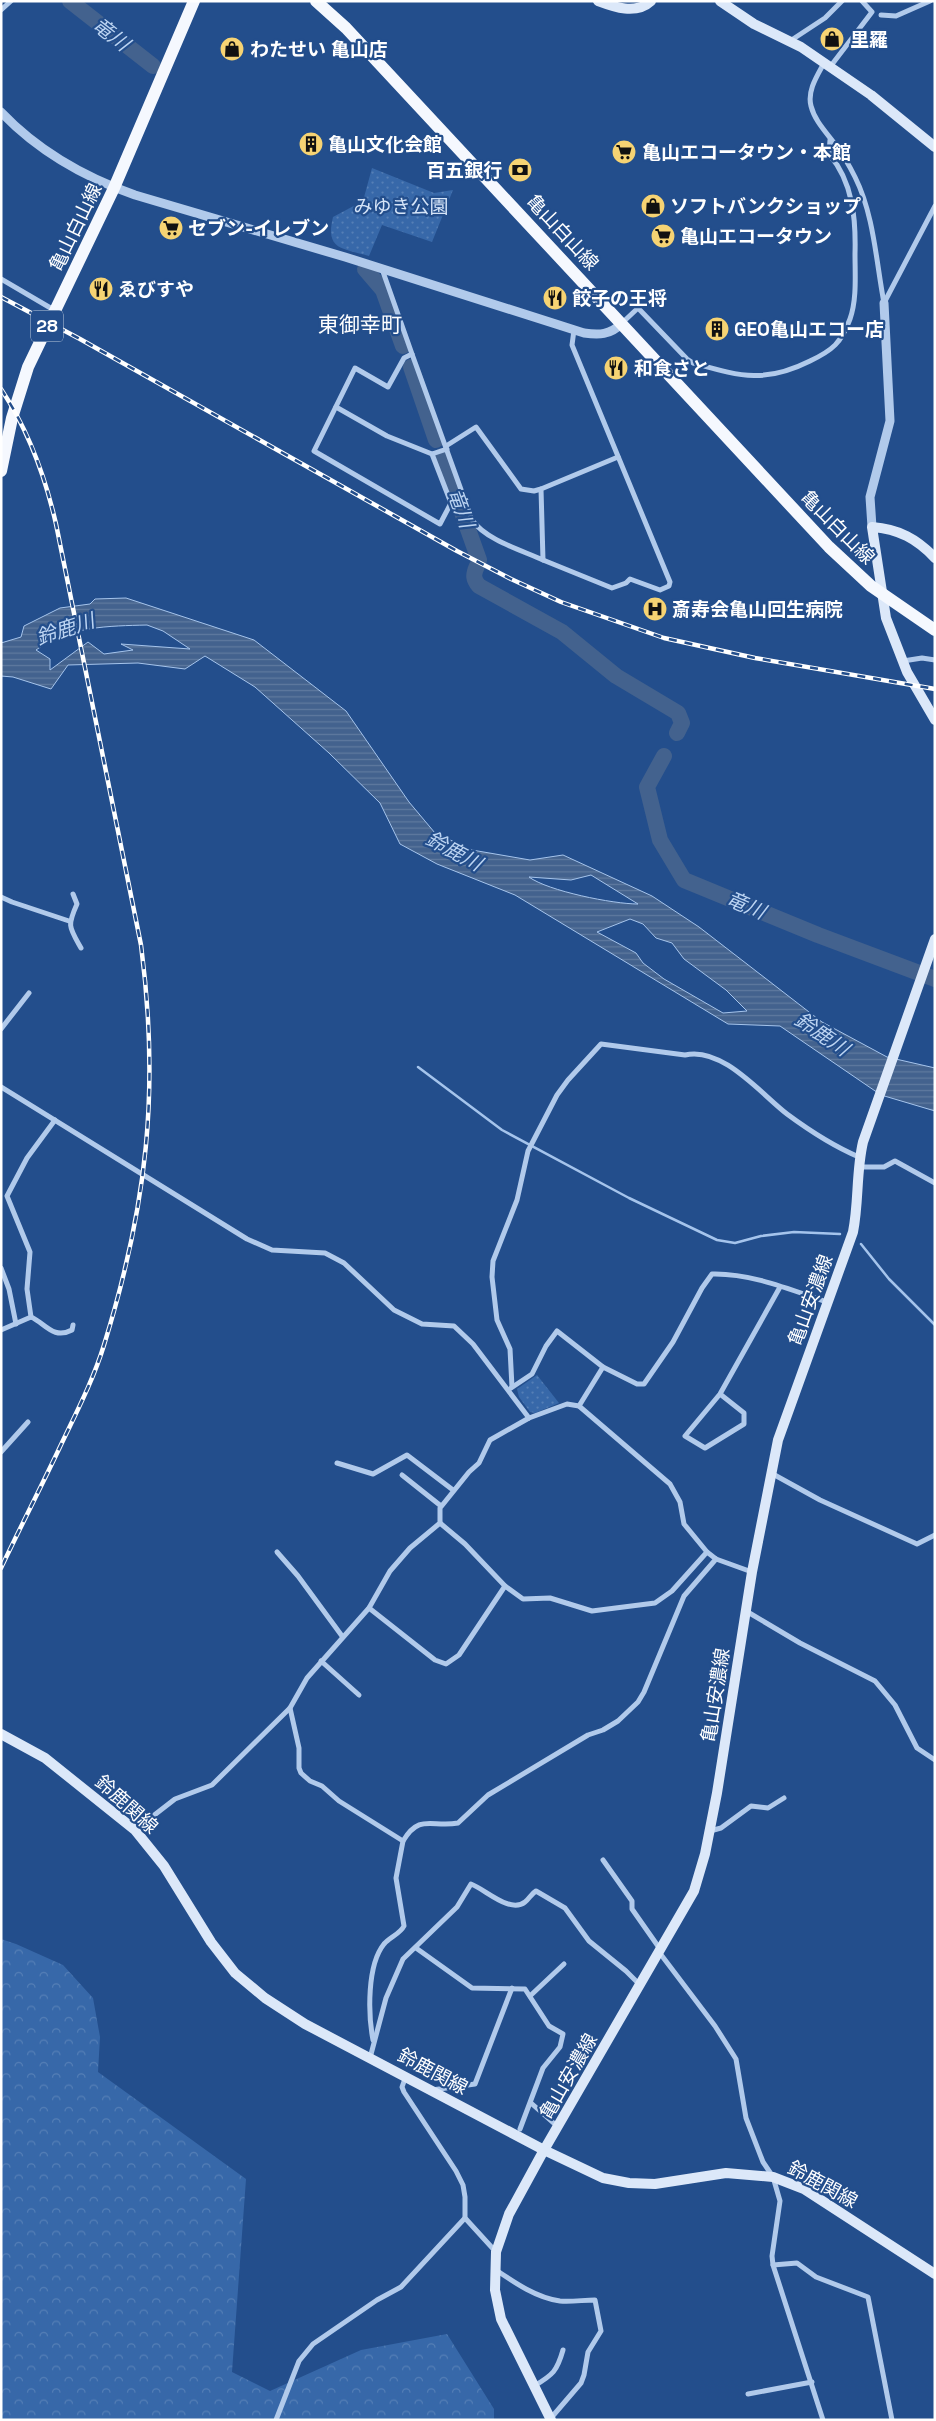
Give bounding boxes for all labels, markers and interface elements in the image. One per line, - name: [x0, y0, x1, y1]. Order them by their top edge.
- water label: 竜川: [87, 11, 136, 58]
- shop icon: 里羅: [819, 26, 845, 52]
- place label: 里羅: [850, 27, 888, 52]
- shop icon: わたせい 亀山店: [219, 36, 245, 62]
- place label: わたせい 亀山店: [250, 37, 388, 62]
- building icon: 亀山文化会館: [298, 131, 324, 157]
- place label: 亀山文化会館: [328, 132, 442, 157]
- supermarket icon: 亀山エコータウン・本館: [611, 139, 637, 165]
- place label: 亀山エコータウン・本館: [642, 140, 851, 165]
- bank icon: 百五銀行: [507, 157, 533, 183]
- place label: 百五銀行: [426, 158, 502, 183]
- street label: 亀山白山線: [43, 179, 108, 275]
- street label: 亀山白山線: [521, 189, 604, 276]
- shop icon: ソフトバンクショップ: [640, 193, 666, 219]
- park label: みゆき公園: [353, 194, 449, 219]
- place label: ソフトバンクショップ: [670, 194, 861, 219]
- supermarket icon: セブン-イレブン: [158, 215, 184, 241]
- place label: セブン-イレブン: [188, 216, 329, 241]
- supermarket icon: 亀山エコータウン: [650, 223, 676, 249]
- place label: 亀山エコータウン: [680, 224, 832, 249]
- restaurant icon: ゑびすや: [88, 276, 114, 302]
- place label: ゑびすや: [118, 277, 194, 302]
- restaurant icon: 餃子の王将: [542, 285, 568, 311]
- place label: 餃子の王将: [572, 286, 667, 311]
- road number: 28: [31, 310, 63, 342]
- district label: 東御幸町: [318, 311, 402, 338]
- building icon: GEO亀山エコー店: [704, 316, 730, 342]
- place label: GEO亀山エコー店: [734, 317, 884, 342]
- restaurant icon: 和食さと: [603, 355, 629, 381]
- place label: 和食さと: [634, 356, 710, 381]
- water label: 竜川: [442, 485, 481, 533]
- street label: 亀山白山線: [795, 485, 880, 570]
- hospital icon: 斎寿会亀山回生病院: [642, 596, 668, 622]
- place label: 斎寿会亀山回生病院: [672, 597, 843, 622]
- water label: 鈴鹿川: [32, 607, 99, 651]
- water label: 鈴鹿川: [421, 825, 488, 878]
- water label: 竜川: [723, 885, 771, 926]
- water label: 鈴鹿川: [790, 1006, 856, 1063]
- street label: 亀山安濃線: [782, 1251, 838, 1349]
- street label: 亀山安濃線: [696, 1646, 735, 1744]
- street label: 鈴鹿関線: [90, 1770, 163, 1839]
- street label: 亀山安濃線: [534, 2029, 603, 2124]
- street label: 鈴鹿関線: [393, 2043, 472, 2100]
- street label: 鈴鹿関線: [783, 2155, 862, 2214]

